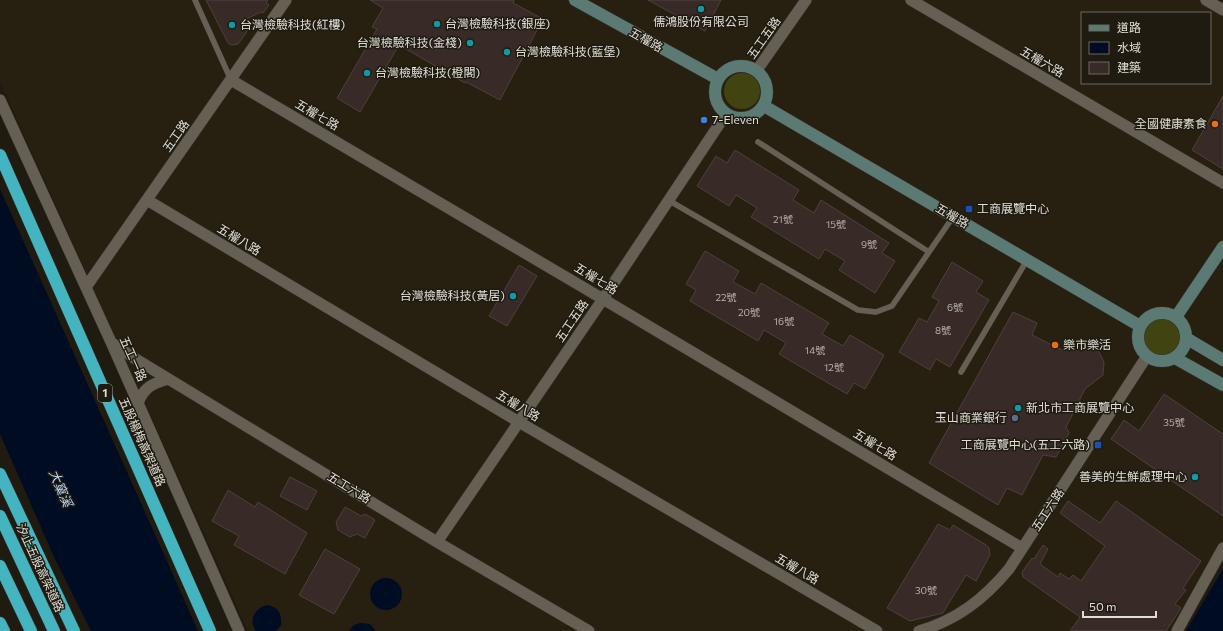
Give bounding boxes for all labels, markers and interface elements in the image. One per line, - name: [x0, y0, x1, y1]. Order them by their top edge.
- marker: 儒鴻股份有限公司: [696, 4, 706, 14]
- legend: [1081, 12, 1211, 84]
- place label: 儒鴻股份有限公司: [653, 14, 749, 28]
- street label: 五工五路: [744, 14, 783, 61]
- place label: 台灣檢驗科技(銀座): [445, 16, 550, 30]
- place label: 台灣檢驗科技(紅樓): [240, 17, 345, 31]
- marker: 台灣檢驗科技(銀座): [432, 19, 442, 29]
- marker: 台灣檢驗科技(紅樓): [227, 20, 237, 30]
- text: 道路: [1117, 20, 1141, 34]
- street label: 五權路: [627, 24, 666, 54]
- place label: 台灣檢驗科技(金棧): [357, 35, 462, 49]
- marker: 台灣檢驗科技(金棧): [465, 38, 475, 48]
- text: 水域: [1117, 40, 1141, 54]
- street label: 五權六路: [1018, 43, 1067, 79]
- place label: 台灣檢驗科技(藍堡): [515, 44, 620, 58]
- marker: 台灣檢驗科技(藍堡): [502, 47, 512, 57]
- text: 建築: [1117, 60, 1141, 74]
- place label: 台灣檢驗科技(橙閣): [375, 65, 480, 79]
- marker: 台灣檢驗科技(橙閣): [362, 68, 372, 78]
- street label: 五權七路: [293, 96, 342, 132]
- place label: 7-Eleven: [712, 112, 759, 126]
- marker: 7-Eleven: [699, 115, 709, 125]
- place label: 全國健康素食: [1135, 116, 1207, 130]
- street label: 五工路: [159, 117, 191, 154]
- marker: 全國健康素食: [1210, 119, 1220, 129]
- street label: 五權路: [933, 200, 972, 230]
- place label: 工商展覽中心: [977, 201, 1049, 215]
- marker: 工商展覽中心: [964, 204, 974, 214]
- house number: 21號: [773, 213, 793, 225]
- house number: 15號: [826, 218, 846, 230]
- street label: 五權八路: [215, 221, 264, 258]
- house number: 9號: [861, 238, 877, 250]
- street label: 五權七路: [572, 260, 621, 297]
- place label: 台灣檢驗科技(黃居): [400, 288, 505, 302]
- marker: 台灣檢驗科技(黃居): [508, 291, 518, 301]
- house number: 22號: [715, 291, 737, 303]
- street label: 五工五路: [552, 297, 590, 344]
- house number: 6號: [947, 301, 963, 313]
- house number: 20號: [738, 306, 760, 318]
- house number: 16號: [774, 315, 794, 327]
- house number: 8號: [935, 324, 951, 336]
- street label: 五工一路: [118, 334, 150, 383]
- place label: 樂市樂活: [1063, 337, 1111, 351]
- marker: 樂市樂活: [1050, 340, 1060, 350]
- house number: 14號: [805, 344, 825, 356]
- house number: 12號: [824, 361, 844, 373]
- road number: 1: [98, 384, 112, 402]
- street label: 五權八路: [494, 387, 543, 424]
- street label: 五股楊梅高架道路: [117, 395, 169, 488]
- place label: 新北市工商展覽中心: [1026, 400, 1134, 414]
- marker: 新北市工商展覽中心: [1013, 403, 1023, 413]
- place label: 玉山商業銀行: [935, 410, 1007, 424]
- marker: 玉山商業銀行: [1010, 413, 1020, 423]
- house number: 35號: [1163, 416, 1185, 428]
- street label: 五權七路: [851, 426, 900, 463]
- place label: 工商展覽中心(五工六路): [961, 437, 1090, 451]
- marker: 工商展覽中心(五工六路): [1093, 440, 1103, 450]
- water label: 大窠溪: [46, 467, 77, 511]
- street label: 五工六路: [325, 469, 374, 506]
- place label: 善美的生鮮處理中心: [1079, 469, 1187, 483]
- marker: 善美的生鮮處理中心: [1190, 472, 1200, 482]
- street label: 五工六路: [1028, 486, 1066, 533]
- street label: 汐止五股高架道路: [14, 521, 68, 614]
- street label: 五權八路: [773, 550, 822, 586]
- house number: 30號: [915, 584, 937, 596]
- scale bar: [1083, 593, 1156, 619]
- text: 50 m: [1089, 599, 1117, 613]

